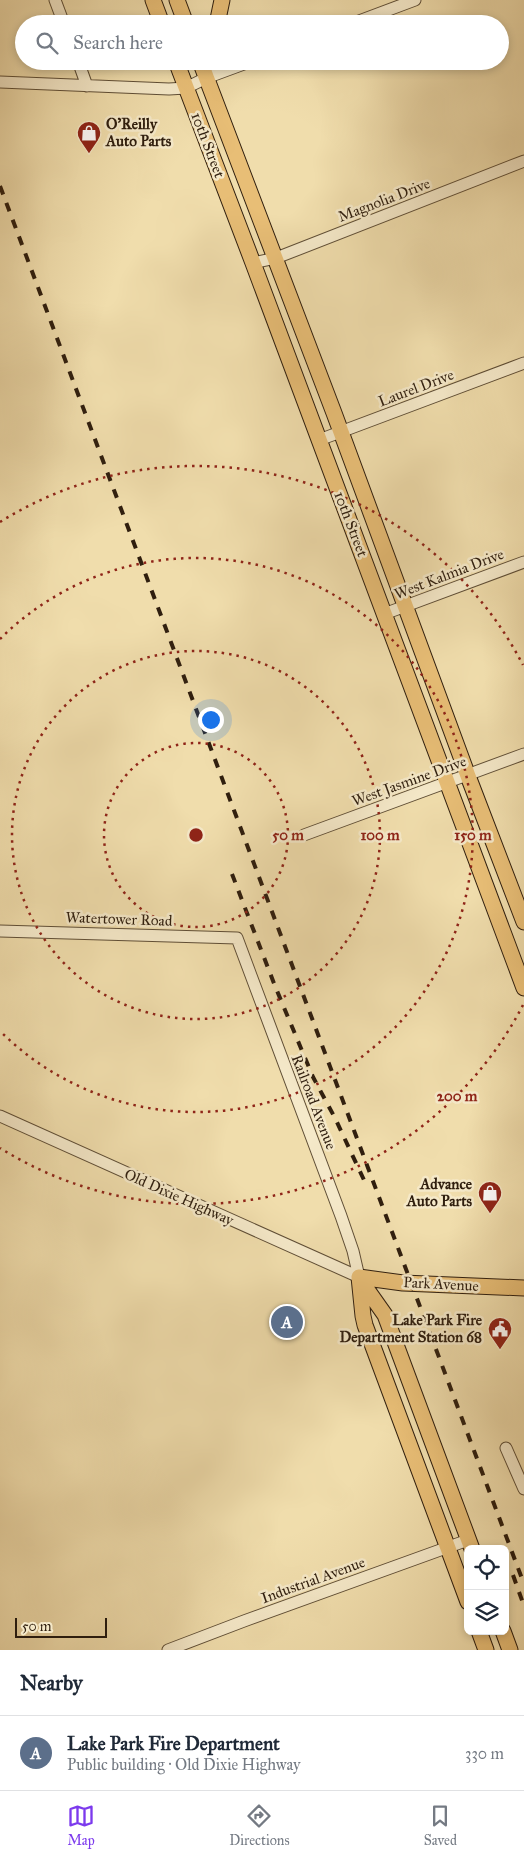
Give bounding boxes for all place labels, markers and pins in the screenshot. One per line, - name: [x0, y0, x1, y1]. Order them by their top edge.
- place label: O'Reilly Auto Parts: [105, 115, 172, 150]
- shop icon: O'Reilly Auto Parts: [76, 120, 102, 154]
- centre of rings: [187, 826, 205, 844]
- place label: Advance Auto Parts: [406, 1175, 473, 1210]
- shop icon: Advance Auto Parts: [477, 1180, 503, 1214]
- pin: A: [271, 1303, 303, 1341]
- place label: Lake Park Fire Department Station 68: [339, 1311, 483, 1347]
- public building icon: Lake Park Fire Department Station 68: [487, 1316, 513, 1350]

